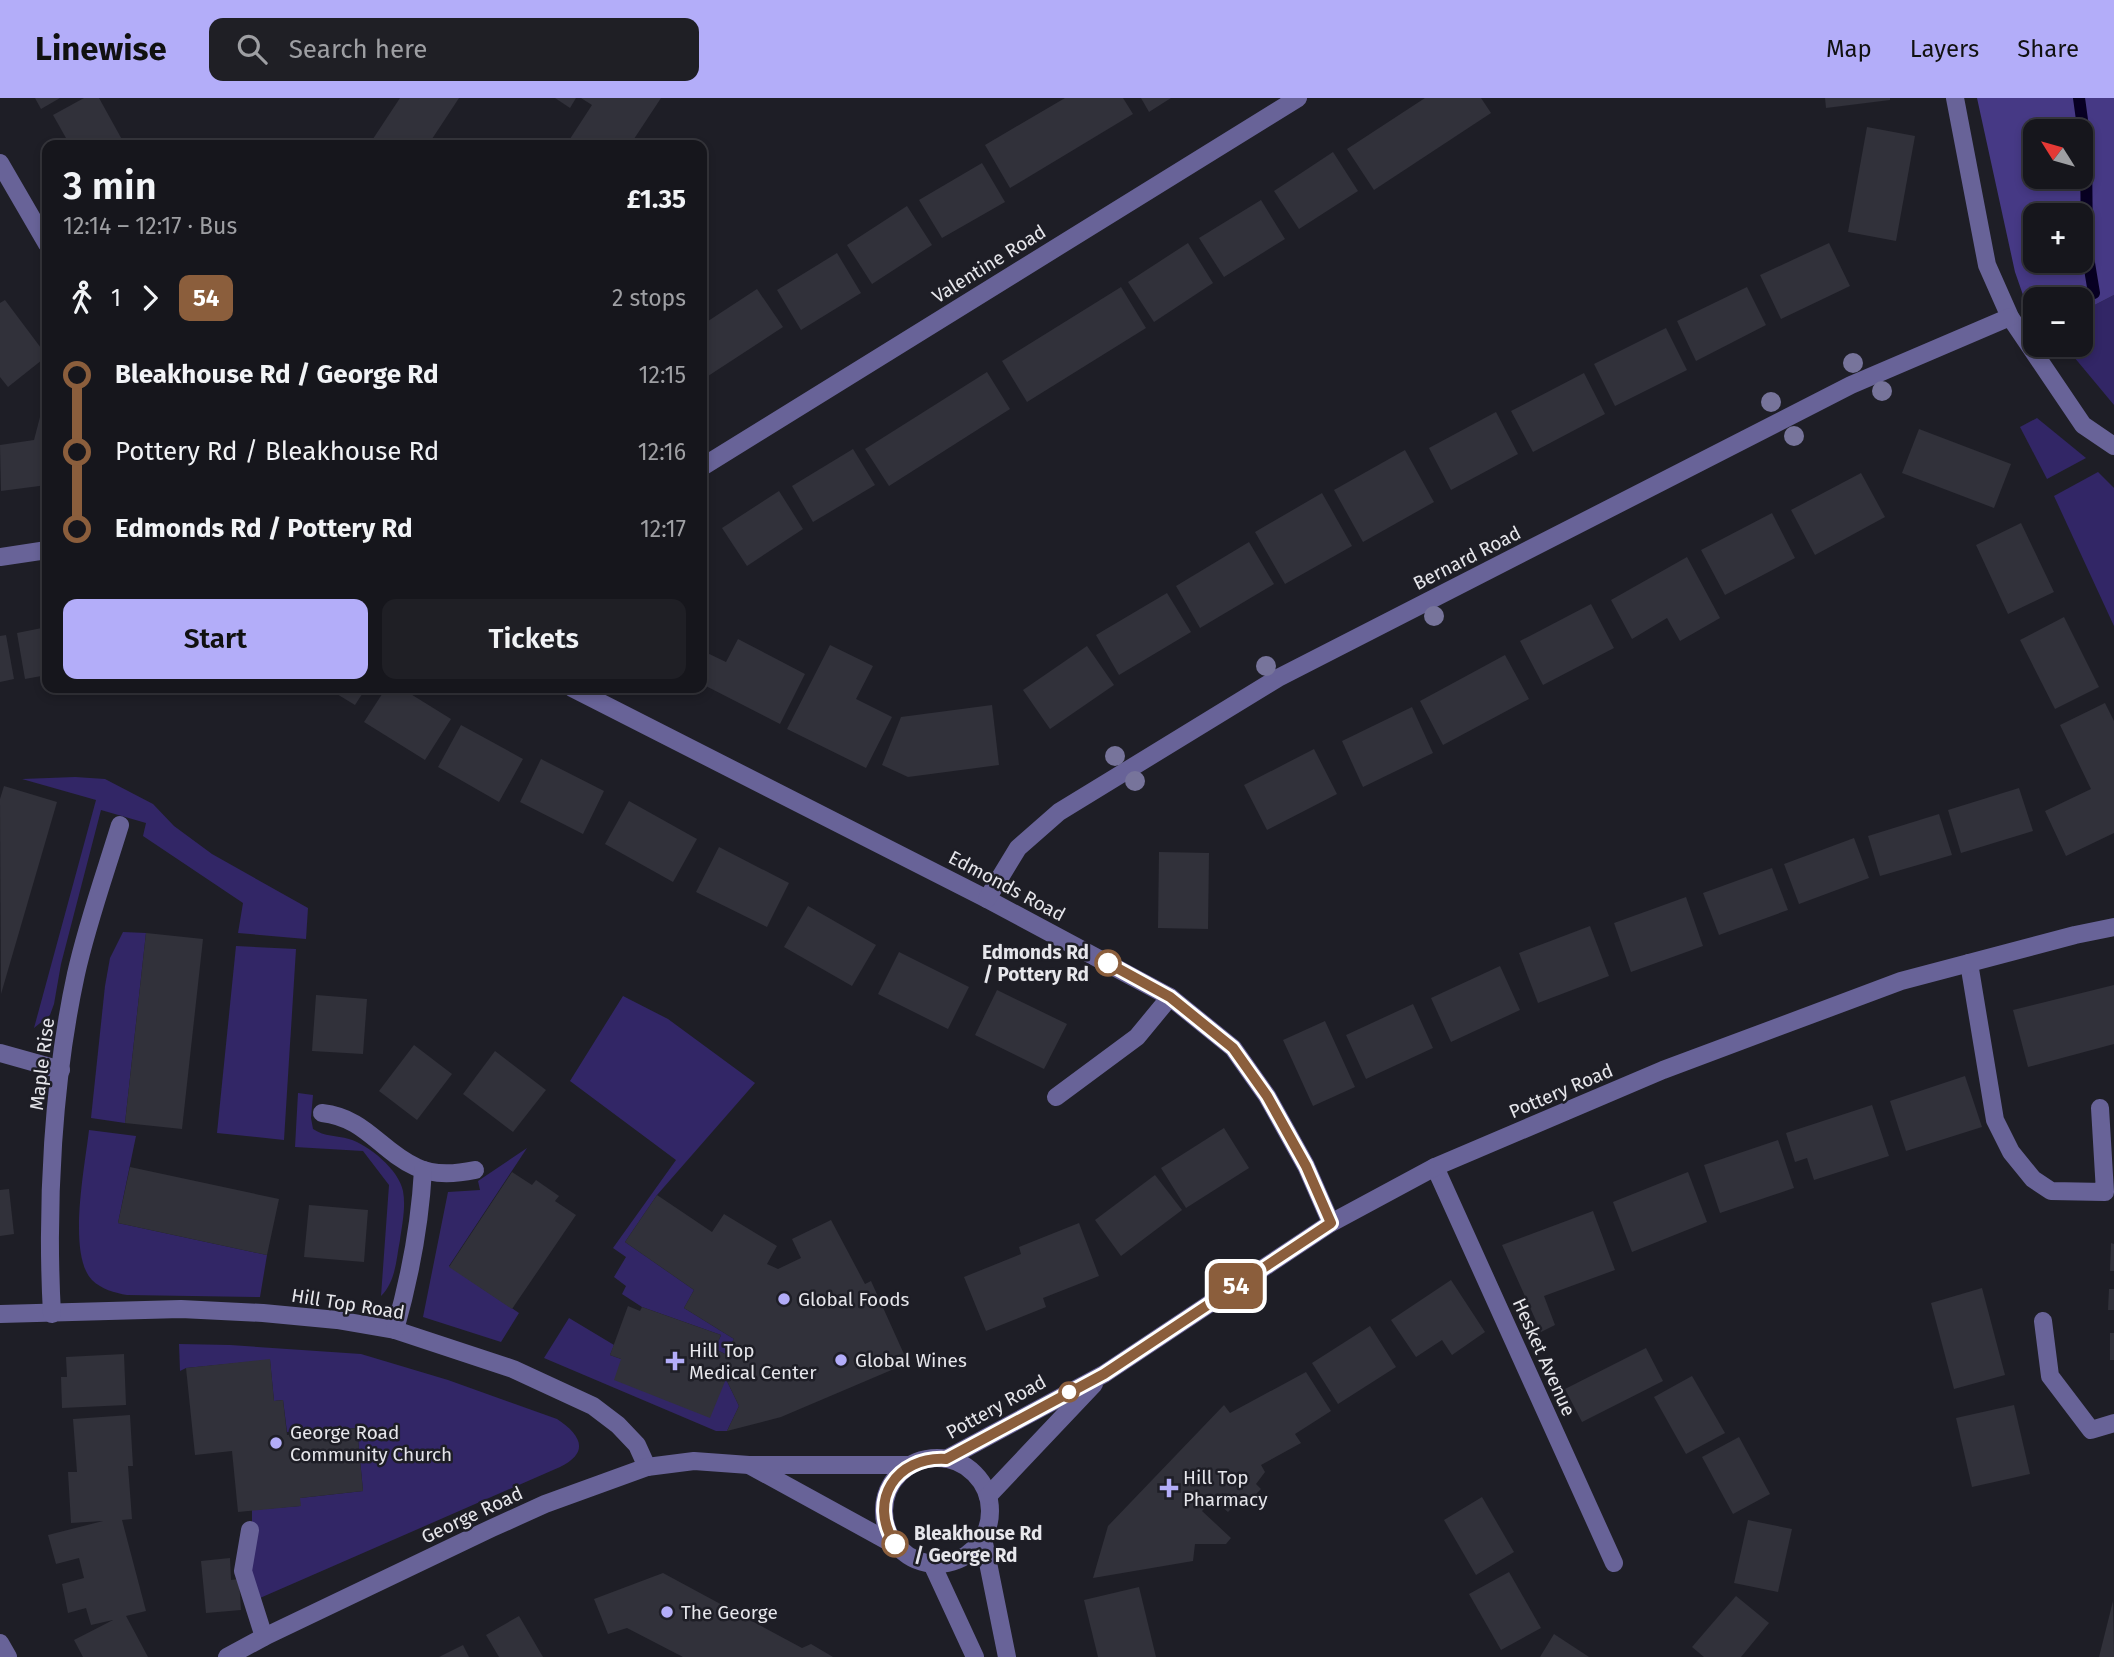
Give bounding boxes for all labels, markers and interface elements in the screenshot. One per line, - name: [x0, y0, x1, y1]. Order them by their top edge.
- search box: [209, 18, 699, 81]
- text: Linewise: [35, 29, 167, 69]
- icon: search: [233, 30, 271, 68]
- text: Search here: [289, 34, 428, 65]
- text: Map: [1826, 35, 1872, 63]
- text: Layers: [1910, 35, 1979, 63]
- text: Share: [2017, 35, 2079, 63]
- north arrow: [2023, 119, 2093, 189]
- map controls: [2023, 119, 2093, 357]
- text: 3 min: [63, 163, 157, 209]
- text: £1.35: [627, 184, 686, 215]
- button: +: [2023, 203, 2093, 273]
- text: 12:14 – 12:17 · Bus: [63, 212, 237, 240]
- street label: Valentine Road: [928, 220, 1050, 308]
- icon: walk: [63, 279, 101, 317]
- icon: forward: [131, 279, 169, 317]
- text: 1: [111, 284, 121, 312]
- text: 54: [193, 284, 219, 312]
- text: 2 stops: [612, 284, 686, 312]
- button: −: [2023, 287, 2093, 357]
- text: Bleakhouse Rd / George Rd: [115, 359, 439, 390]
- text: 12:15: [639, 361, 686, 389]
- text: Pottery Rd / Bleakhouse Rd: [115, 436, 439, 467]
- text: 12:16: [638, 438, 686, 466]
- text: Edmonds Rd / Pottery Rd: [115, 513, 413, 544]
- text: 12:17: [640, 515, 686, 543]
- street label: Bernard Road: [1409, 521, 1525, 595]
- button: Start: [63, 599, 368, 679]
- button: Tickets: [382, 599, 686, 679]
- street label: Edmonds Road: [945, 846, 1069, 926]
- place label: Edmonds Rd / Pottery Rd: [982, 941, 1089, 986]
- marker: Edmonds Rd / Pottery Rd: [1095, 950, 1121, 976]
- street label: Maple Rise: [25, 1016, 59, 1112]
- street label: Pottery Road: [1505, 1059, 1617, 1123]
- line badge: 54: [1204, 1263, 1268, 1309]
- text: 54: [1223, 1272, 1249, 1300]
- street label: Hill Top Road: [290, 1284, 406, 1324]
- place label: Global Foods: [798, 1288, 910, 1311]
- marker: Global Foods: [776, 1291, 792, 1307]
- street label: Hesket Avenue: [1508, 1294, 1580, 1420]
- place label: Hill Top Medical Center: [689, 1339, 817, 1384]
- place label: Global Wines: [855, 1349, 967, 1372]
- marker: Global Wines: [833, 1352, 849, 1368]
- marker: Hill Top Medical Center: [667, 1353, 683, 1369]
- street label: Pottery Road: [942, 1370, 1050, 1444]
- unlabelled marker: [1059, 1382, 1079, 1402]
- place label: George Road Community Church: [290, 1421, 452, 1466]
- marker: George Road Community Church: [268, 1435, 284, 1451]
- place label: Hill Top Pharmacy: [1183, 1466, 1268, 1511]
- marker: Hill Top Pharmacy: [1161, 1480, 1177, 1496]
- street label: George Road: [418, 1481, 526, 1549]
- place label: Bleakhouse Rd / George Rd: [914, 1522, 1042, 1567]
- marker: Bleakhouse Rd / George Rd: [882, 1531, 908, 1557]
- place label: The George: [681, 1601, 778, 1624]
- marker: The George: [659, 1604, 675, 1620]

